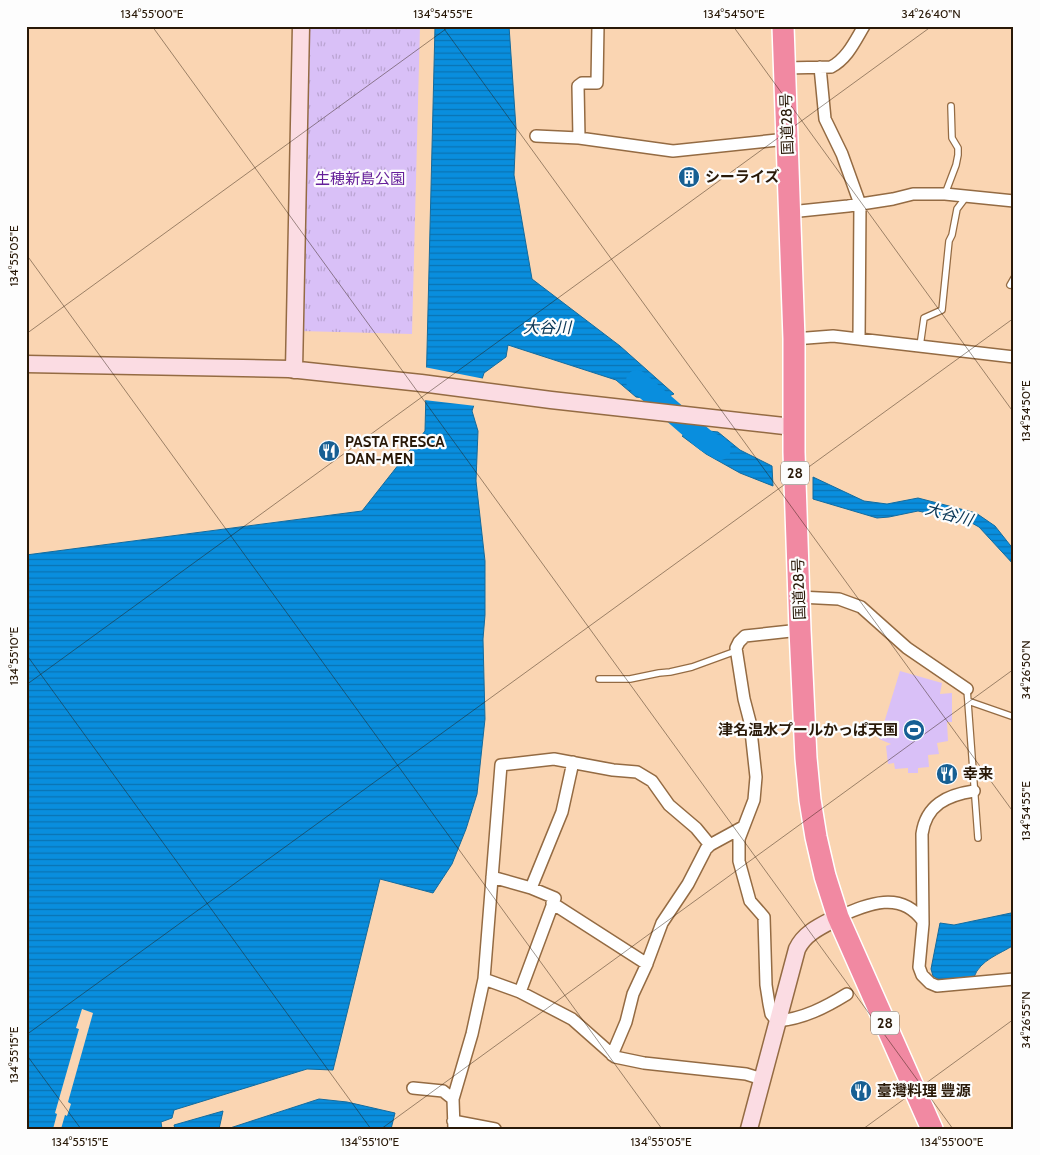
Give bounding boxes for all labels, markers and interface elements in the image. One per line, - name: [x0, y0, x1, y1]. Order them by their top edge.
- text: 134°55'00"E: [120, 6, 184, 21]
- text: 134°54'55"E: [413, 6, 473, 21]
- text: 134°54'50"E: [703, 6, 765, 21]
- text: 34°26'40"N: [901, 6, 961, 21]
- street label: 国道28号: [777, 93, 797, 155]
- building icon: シーライズ: [677, 165, 701, 189]
- place label: シーライズ: [705, 168, 780, 186]
- park label: 生穂新島公園: [315, 170, 405, 188]
- text: 134°55'05"E: [6, 225, 21, 287]
- water label: 大谷川: [523, 318, 573, 337]
- text: 134°54'50"E: [1018, 380, 1033, 442]
- place label: PASTA FRESCA DAN-MEN: [345, 433, 445, 468]
- restaurant icon: PASTA FRESCA DAN-MEN: [317, 439, 341, 463]
- road number: 28: [781, 462, 809, 484]
- water label: 大谷川: [923, 499, 976, 530]
- street label: 国道28号: [789, 558, 809, 620]
- text: 134°55'10"E: [6, 626, 21, 685]
- text: 34°26'50"N: [1018, 640, 1033, 700]
- sports icon: 津名温水プールかっぱ天国: [902, 718, 926, 742]
- place label: 津名温水プールかっぱ天国: [718, 721, 898, 739]
- restaurant icon: 幸来: [935, 762, 959, 786]
- place label: 幸来: [963, 765, 993, 783]
- text: 134°54'55"E: [1018, 781, 1033, 841]
- text: 34°26'55"N: [1018, 991, 1033, 1049]
- road number: 28: [871, 1011, 899, 1034]
- text: 134°55'15"E: [6, 1026, 21, 1083]
- restaurant icon: 臺灣料理 豐源: [849, 1079, 873, 1103]
- place label: 臺灣料理 豐源: [877, 1082, 971, 1100]
- text: 134°55'15"E: [52, 1134, 109, 1149]
- text: 134°55'10"E: [341, 1134, 400, 1149]
- text: 134°55'05"E: [630, 1134, 692, 1149]
- text: 134°55'00"E: [920, 1134, 984, 1149]

